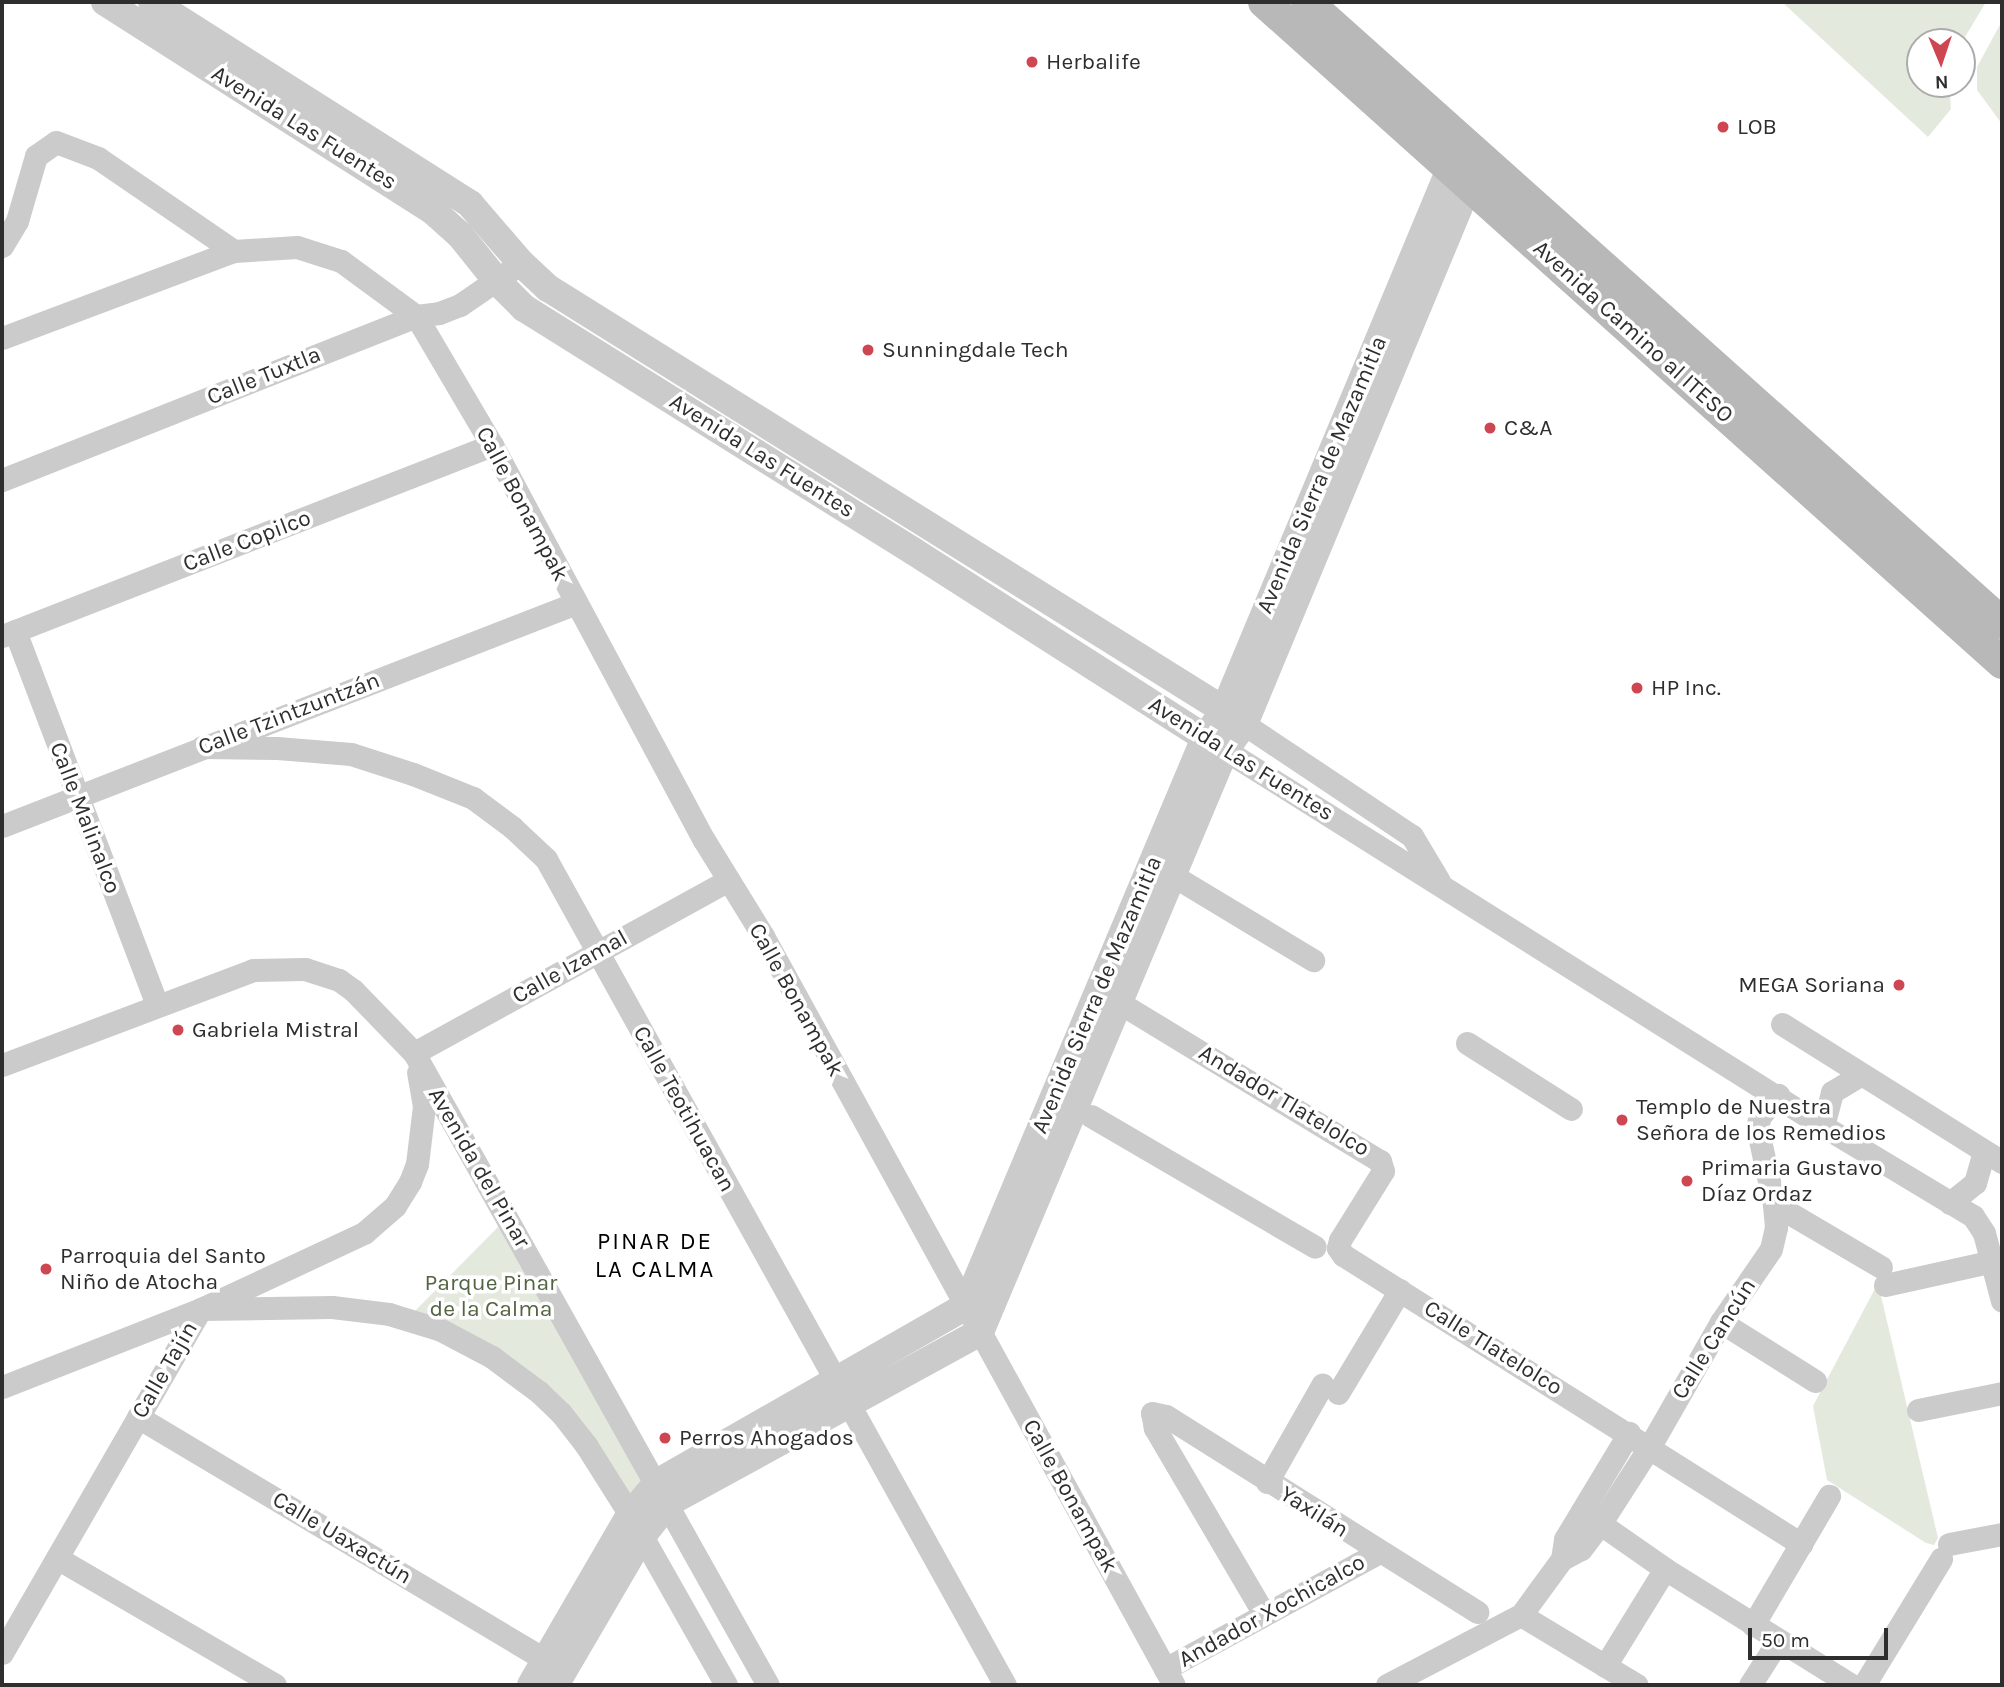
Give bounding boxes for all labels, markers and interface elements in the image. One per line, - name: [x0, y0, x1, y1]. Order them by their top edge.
- north arrow: [1906, 28, 1976, 98]
- place label: Herbalife: [1046, 48, 1141, 76]
- marker: Herbalife: [1024, 54, 1040, 70]
- street label: Avenida Las Fuentes: [206, 60, 402, 196]
- text: N: [1934, 71, 1949, 93]
- place label: LOB: [1737, 113, 1777, 141]
- marker: LOB: [1715, 119, 1731, 135]
- street label: Avenida Camino al ITESO: [1527, 235, 1739, 429]
- street label: Avenida Sierra de Mazamitla: [1251, 332, 1393, 618]
- place label: Sunningdale Tech: [882, 336, 1069, 364]
- street label: Calle Tuxtla: [203, 341, 325, 411]
- marker: Sunningdale Tech: [860, 342, 876, 358]
- street label: Avenida Las Fuentes: [664, 388, 860, 524]
- place label: C&A: [1504, 414, 1552, 442]
- marker: C&A: [1482, 420, 1498, 436]
- street label: Calle Bonampak: [470, 422, 574, 586]
- street label: Calle Copilco: [179, 504, 315, 578]
- street label: Calle Tzintzuntzán: [194, 667, 384, 761]
- place label: HP Inc.: [1651, 674, 1721, 702]
- marker: HP Inc.: [1629, 680, 1645, 696]
- street label: Avenida Las Fuentes: [1143, 691, 1339, 827]
- street label: Calle Malinalco: [43, 738, 127, 898]
- street label: Avenida Sierra de Mazamitla: [1026, 852, 1168, 1138]
- street label: Calle Bonampak: [743, 919, 849, 1081]
- street label: Calle Izamal: [508, 924, 632, 1010]
- place label: MEGA Soriana: [1738, 971, 1885, 999]
- marker: MEGA Soriana: [1891, 977, 1907, 993]
- place label: Gabriela Mistral: [192, 1016, 359, 1044]
- street label: Calle Teotihuacan: [627, 1021, 741, 1197]
- marker: Gabriela Mistral: [170, 1022, 186, 1038]
- street label: Andador Tlatelolco: [1194, 1039, 1374, 1163]
- street label: Avenida del Pinar: [422, 1083, 536, 1253]
- place label: Templo de Nuestra Señora de los Remedios: [1636, 1093, 1886, 1147]
- marker: Templo de Nuestra Señora de los Remedios: [1614, 1112, 1630, 1128]
- place label: Primaria Gustavo Díaz Ordaz: [1701, 1154, 1883, 1208]
- marker: Primaria Gustavo Díaz Ordaz: [1679, 1173, 1695, 1189]
- district label: PINAR DE LA CALMA: [596, 1228, 714, 1284]
- place label: Parroquia del Santo Niño de Atocha: [60, 1242, 266, 1296]
- marker: Parroquia del Santo Niño de Atocha: [38, 1261, 54, 1277]
- park label: Parque Pinar de la Calma: [425, 1269, 557, 1323]
- street label: Calle Cancún: [1666, 1273, 1762, 1405]
- street label: Calle Tlatelolco: [1419, 1294, 1567, 1402]
- street label: Calle Tajín: [126, 1317, 204, 1423]
- street label: Calle Bonampak: [1017, 1415, 1123, 1577]
- place label: Perros Ahogados: [679, 1424, 854, 1452]
- marker: Perros Ahogados: [657, 1430, 673, 1446]
- street label: Yaxilán: [1275, 1480, 1353, 1544]
- street label: Calle Uaxactún: [267, 1486, 417, 1590]
- street label: Andador Xochicalco: [1174, 1548, 1370, 1674]
- scale bar: [1752, 1614, 1892, 1658]
- text: 50 m: [1761, 1628, 1810, 1652]

